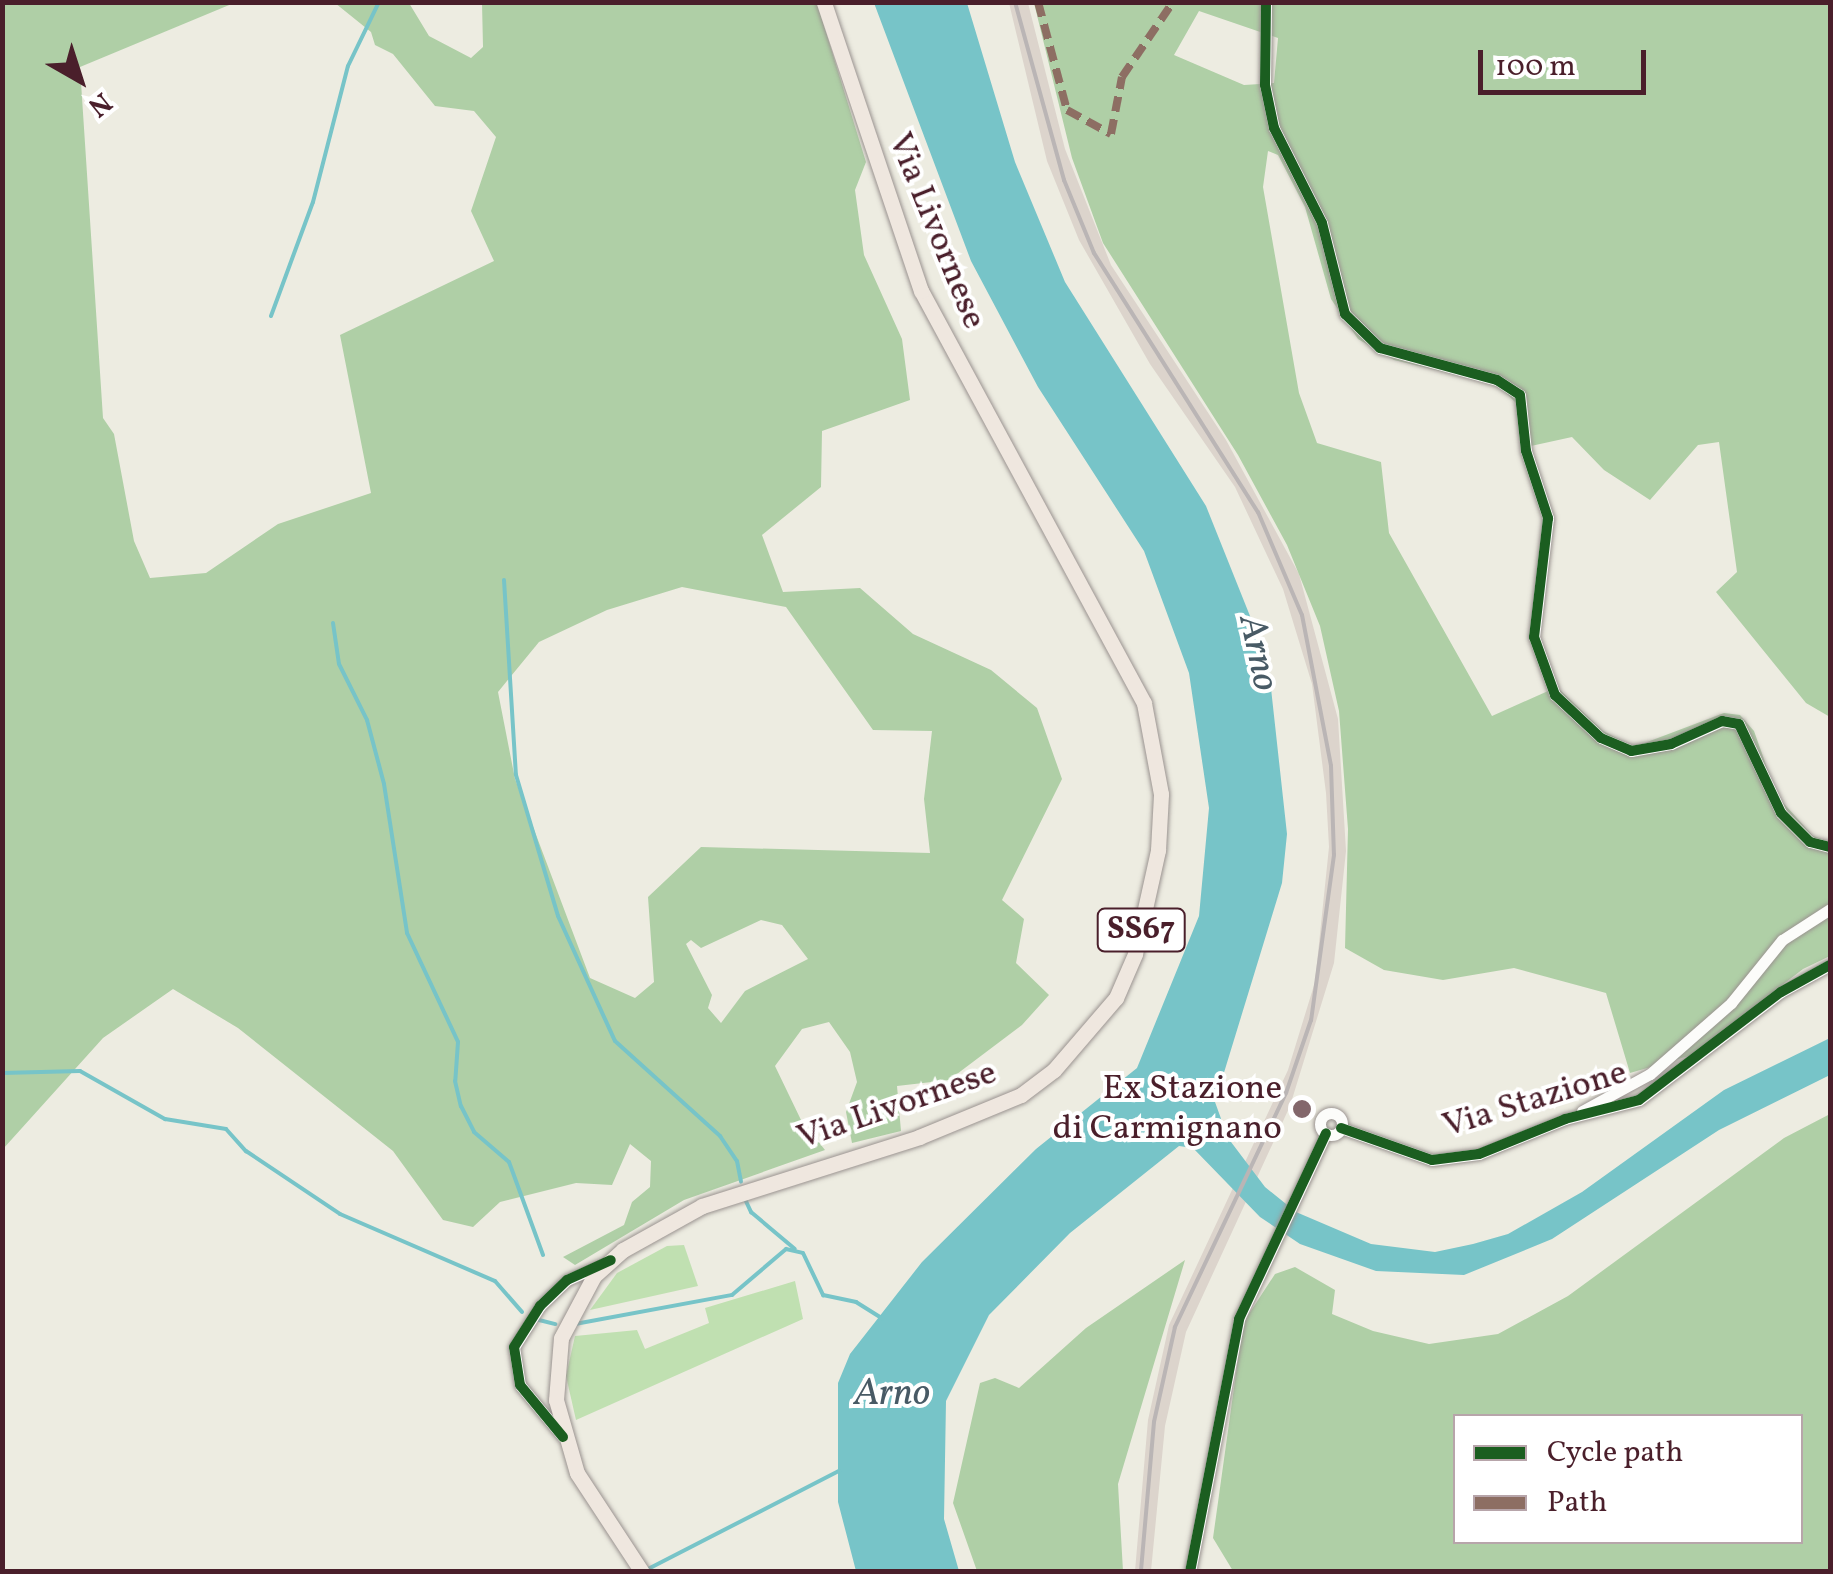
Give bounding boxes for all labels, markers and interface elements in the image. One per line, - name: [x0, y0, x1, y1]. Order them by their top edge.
- north arrow: [30, 30, 130, 130]
- scale bar: [1483, 30, 1650, 92]
- text: 100 m: [1495, 46, 1576, 88]
- text: N: [79, 82, 119, 125]
- street label: Via Livornese: [878, 127, 994, 335]
- water label: Arno: [1227, 611, 1287, 695]
- road number: SS67: [1096, 903, 1186, 957]
- street label: Via Livornese: [792, 1052, 1002, 1160]
- street label: Via Stazione: [1438, 1052, 1632, 1148]
- place label: Ex Stazione di Carmignano: [1053, 1068, 1282, 1150]
- marker: Ex Stazione di Carmignano: [1291, 1098, 1313, 1120]
- water label: Arno: [854, 1372, 930, 1418]
- legend: [1453, 1414, 1803, 1544]
- text: Cycle path: [1547, 1432, 1683, 1474]
- text: Path: [1547, 1482, 1607, 1524]

